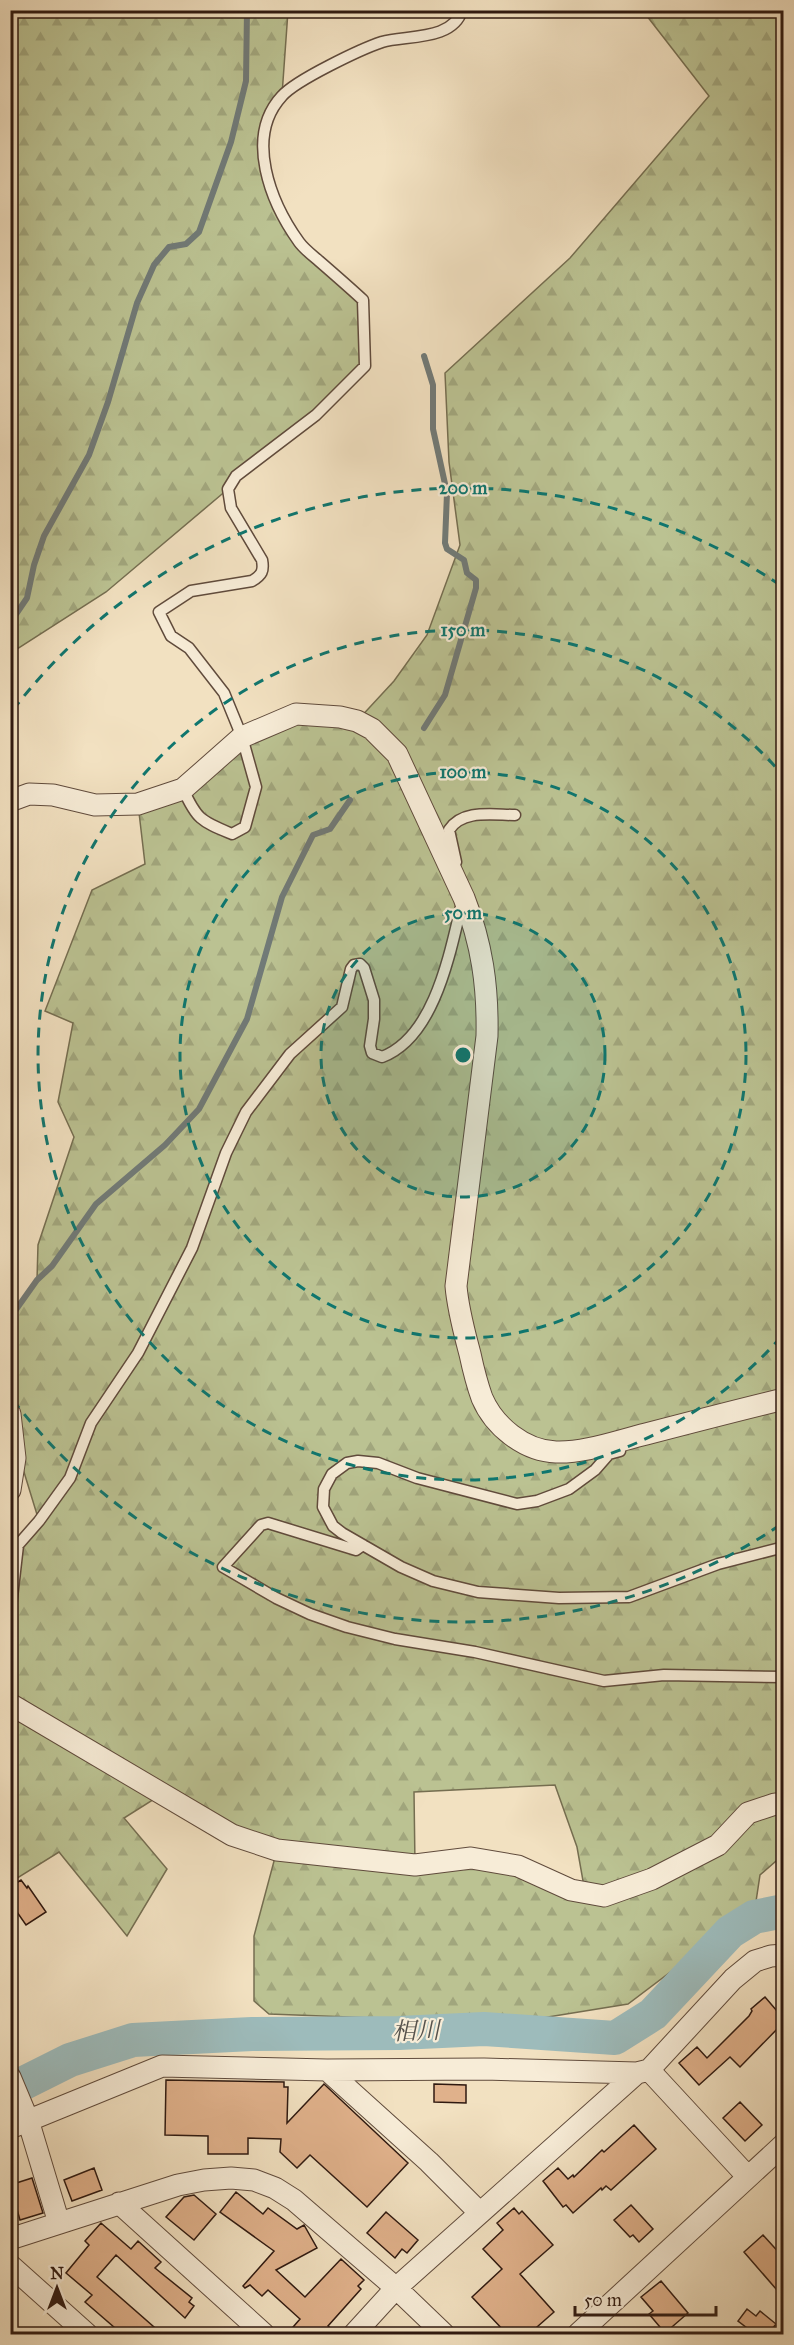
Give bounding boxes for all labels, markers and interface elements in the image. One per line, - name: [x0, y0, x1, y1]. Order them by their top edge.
- text: 200 m: [439, 477, 488, 499]
- text: 150 m: [441, 619, 486, 641]
- text: 100 m: [440, 761, 487, 783]
- text: 50 m: [444, 902, 483, 924]
- centre of rings: [453, 1045, 473, 1065]
- water label: 相川: [391, 2015, 444, 2047]
- north arrow: [27, 2258, 87, 2318]
- text: N: [50, 2264, 64, 2283]
- scale bar: [575, 2279, 716, 2317]
- text: 50 m: [584, 2289, 622, 2311]

